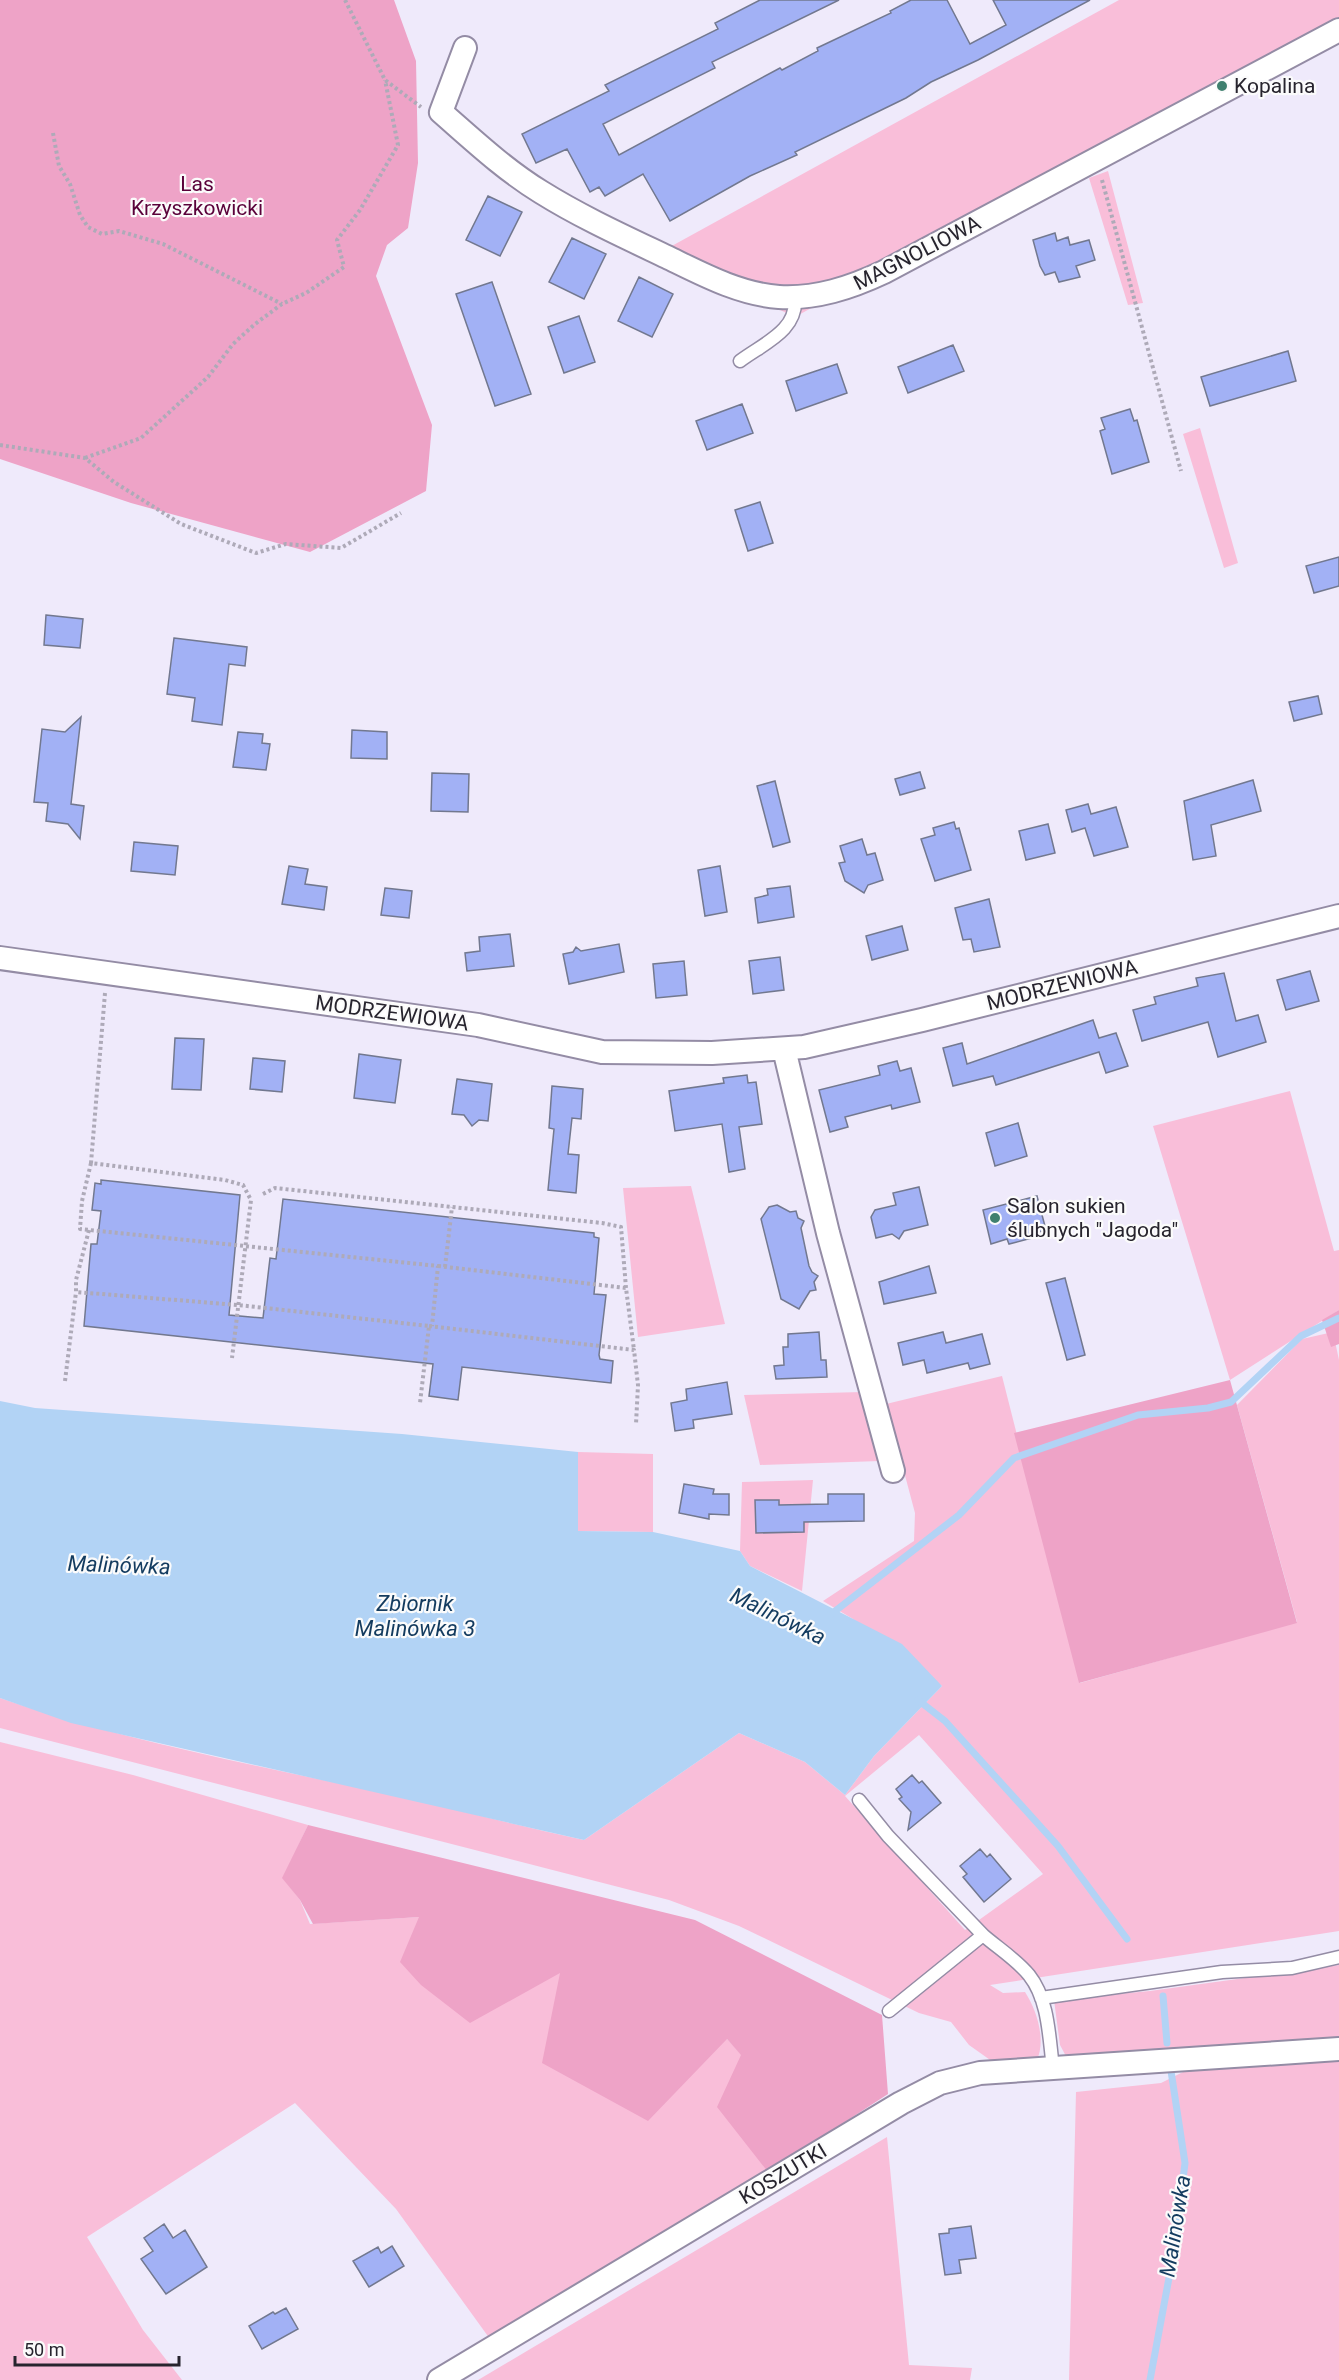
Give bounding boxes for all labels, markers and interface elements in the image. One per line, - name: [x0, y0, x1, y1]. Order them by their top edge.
- place label: Kopalina: [1234, 74, 1315, 98]
- marker: Kopalina: [1215, 79, 1229, 93]
- park label: Las Krzyszkowicki: [131, 172, 263, 220]
- street label: MAGNOLIOWA: [850, 211, 985, 295]
- street label: MODRZEWIOWA: [984, 955, 1140, 1015]
- street label: MODRZEWIOWA: [314, 990, 471, 1036]
- place label: Salon sukien ślubnych "Jagoda": [1007, 1194, 1178, 1242]
- marker: Salon sukien ślubnych "Jagoda": [988, 1211, 1002, 1225]
- water label: Malinówka: [67, 1551, 171, 1579]
- water label: Malinówka: [726, 1582, 830, 1650]
- water label: Zbiornik Malinówka 3: [355, 1591, 475, 1641]
- street label: KOSZUTKI: [735, 2139, 831, 2209]
- water label: Malinówka: [1155, 2173, 1195, 2279]
- scale bar: [15, 2329, 178, 2367]
- text: 50 m: [24, 2339, 64, 2360]

